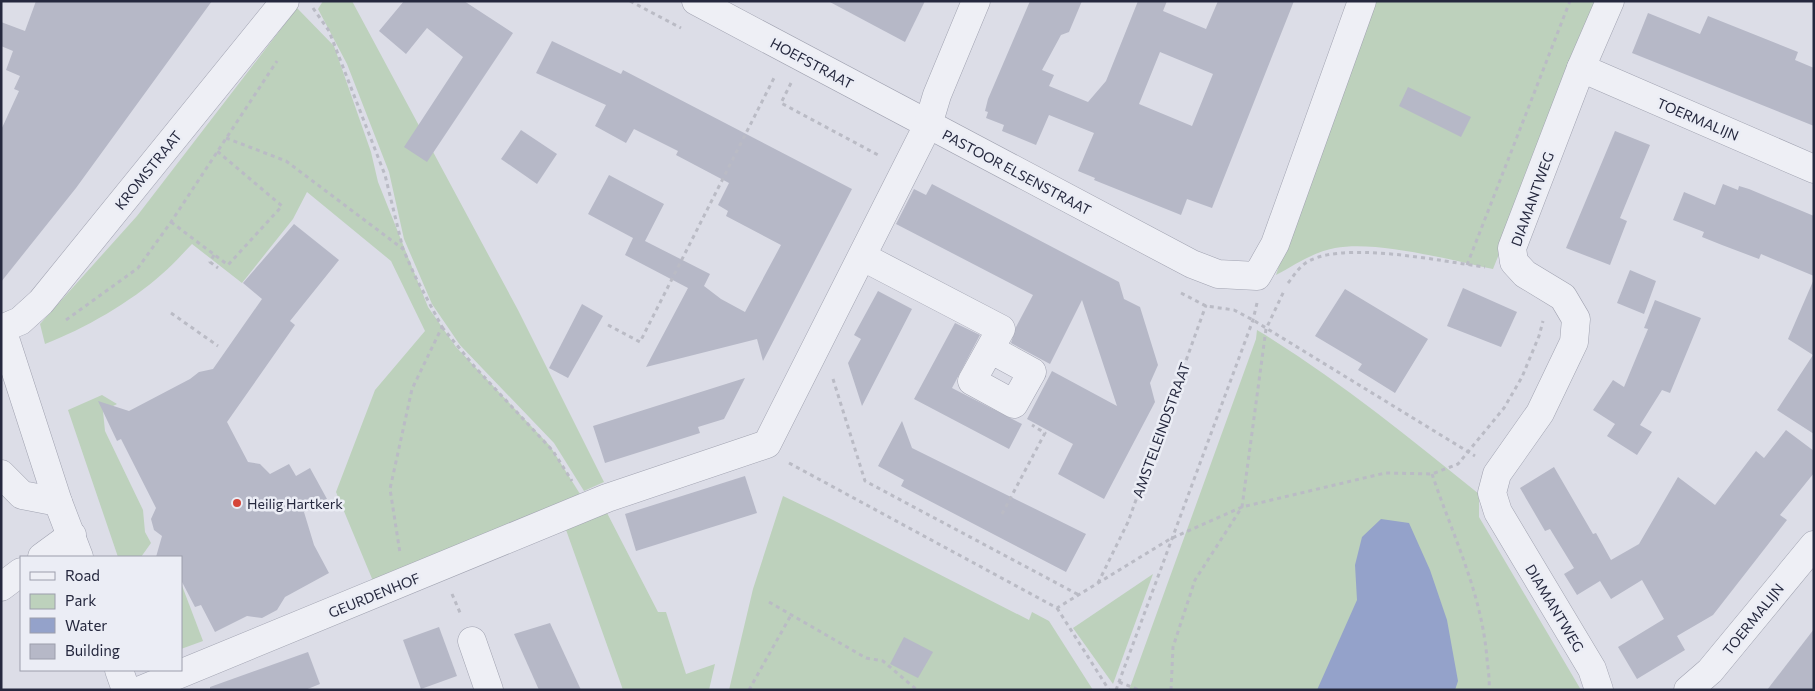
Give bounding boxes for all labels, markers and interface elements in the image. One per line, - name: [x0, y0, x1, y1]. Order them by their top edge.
- street label: HOEFSTRAAT: [768, 34, 857, 92]
- street label: TOERMALIJN: [1655, 94, 1741, 144]
- street label: PASTOOR ELSENSTRAAT: [940, 126, 1094, 218]
- street label: KROMSTRAAT: [111, 127, 185, 213]
- street label: DIAMANTWEG: [1507, 149, 1557, 249]
- street label: AMSTELEINDSTRAAT: [1129, 360, 1193, 500]
- place label: Heilig Hartkerk: [247, 495, 343, 512]
- marker: Heilig Hartkerk: [231, 497, 243, 509]
- legend: [20, 556, 182, 671]
- street label: DIAMANTWEG: [1522, 561, 1588, 655]
- text: Road: [65, 566, 100, 584]
- street label: GEURDENHOF: [326, 569, 422, 621]
- street label: TOERMALIJN: [1719, 580, 1787, 658]
- text: Park: [65, 591, 96, 609]
- text: Water: [65, 616, 107, 634]
- text: Building: [65, 641, 120, 659]

